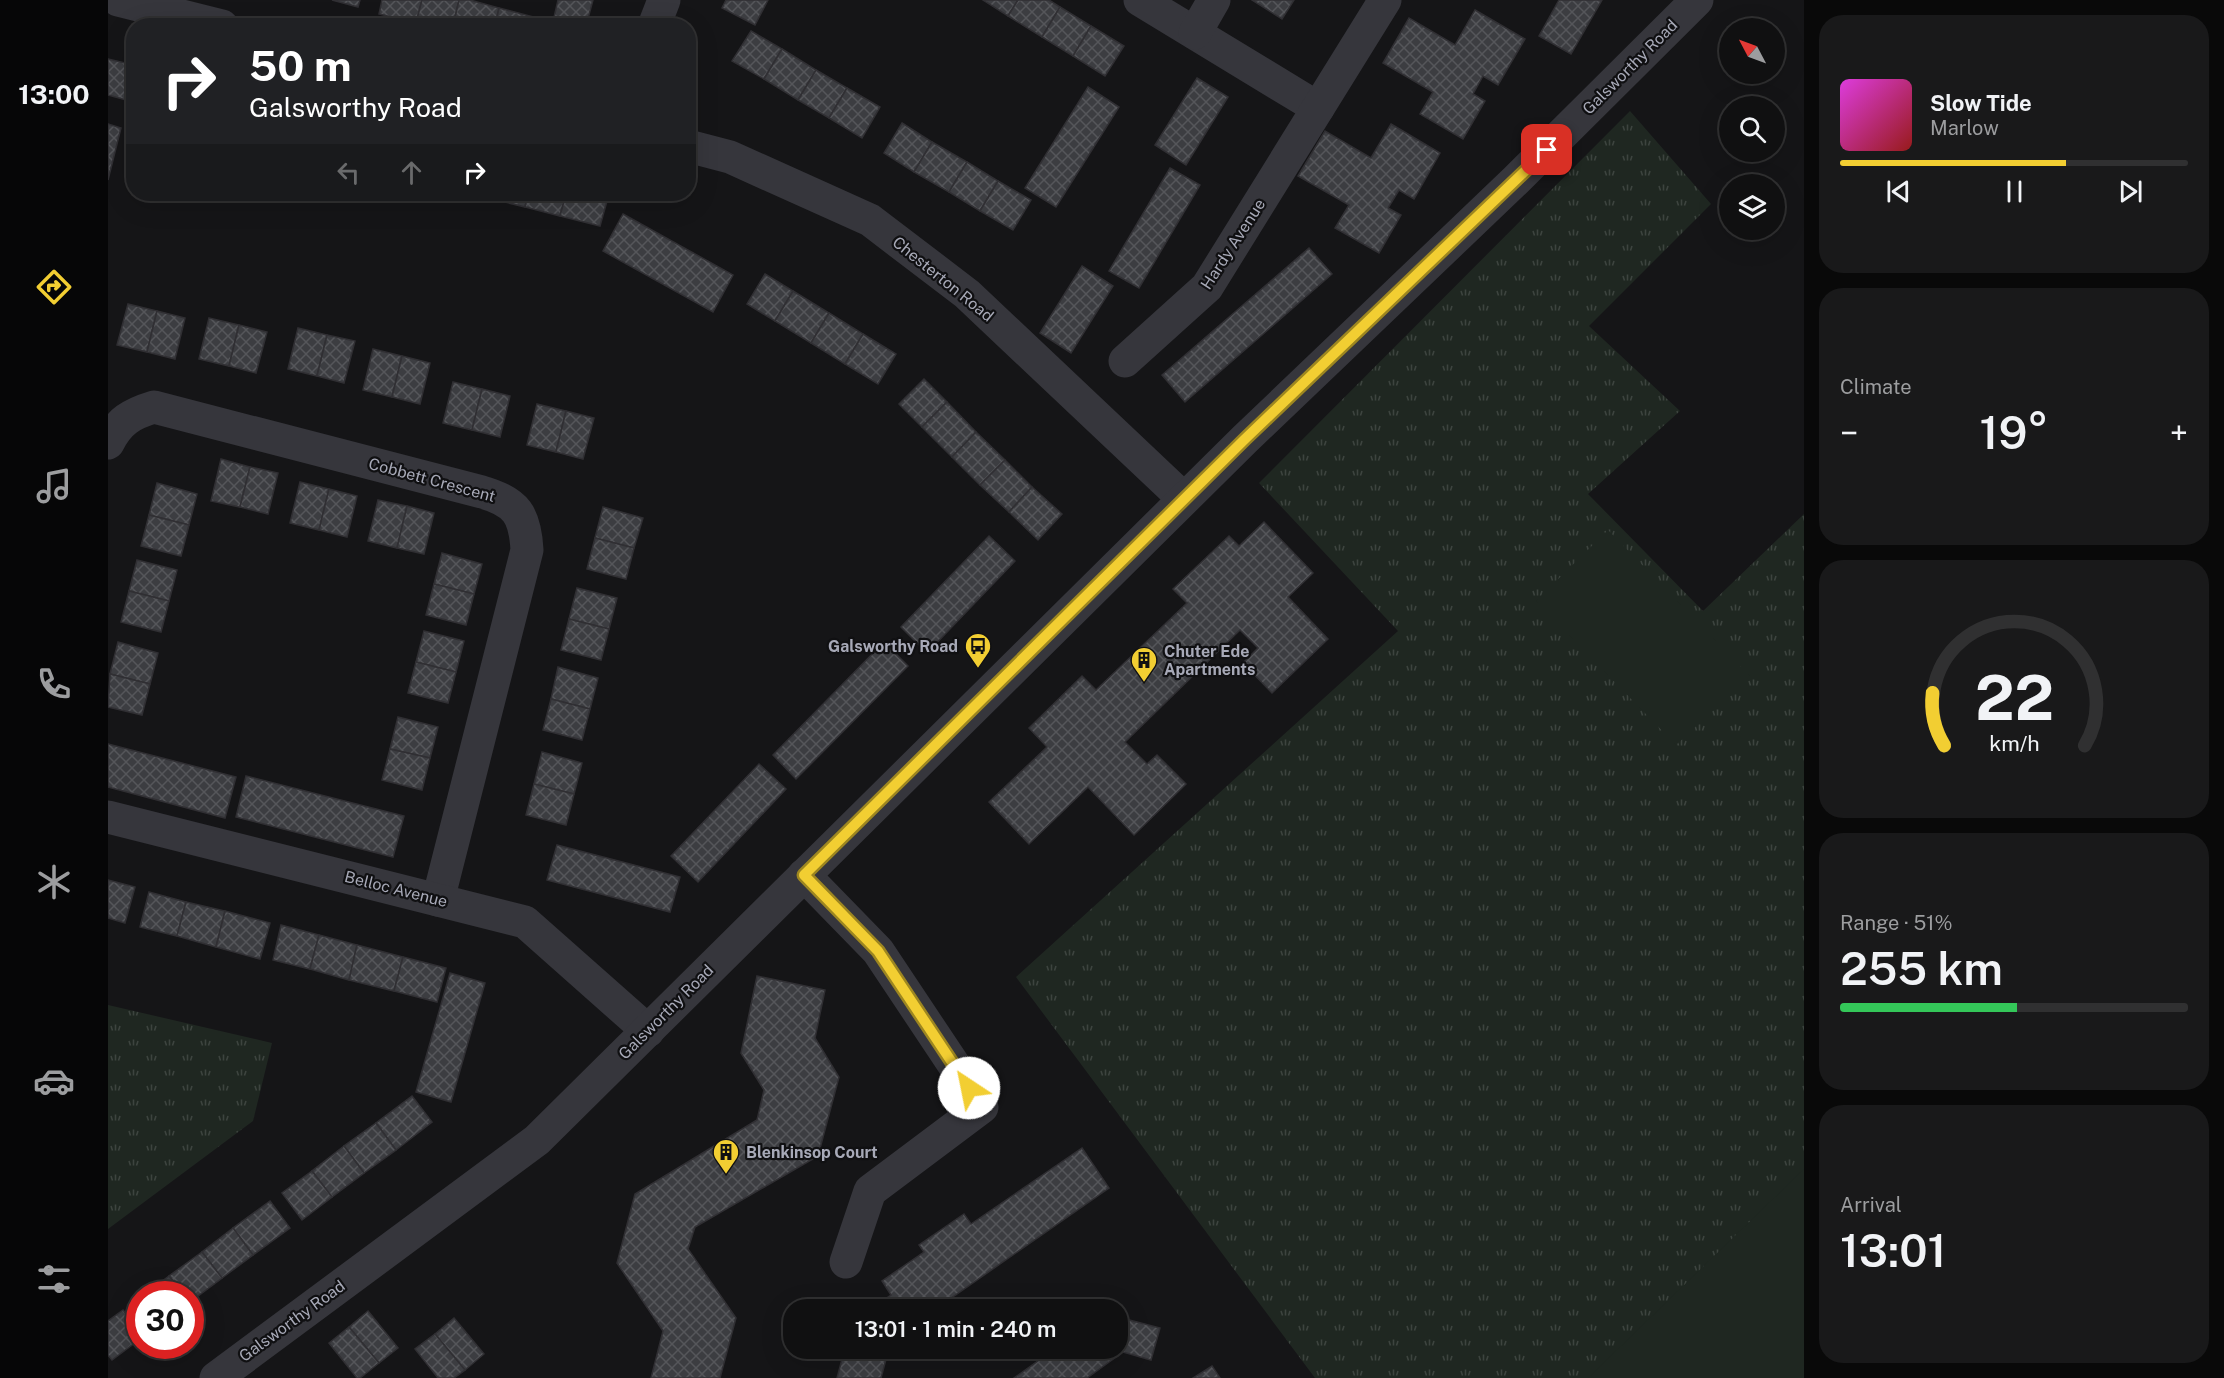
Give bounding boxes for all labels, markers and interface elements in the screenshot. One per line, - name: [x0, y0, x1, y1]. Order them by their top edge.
- street label: Galsworthy Road: [1579, 16, 1681, 118]
- north arrow: [1719, 18, 1785, 84]
- map controls: [1719, 18, 1785, 240]
- text: 50 m: [249, 41, 352, 90]
- icon: right: [150, 42, 228, 120]
- text: 13:00: [18, 78, 90, 110]
- text: Slow Tide: [1930, 90, 2032, 116]
- text: Galsworthy Road: [249, 91, 462, 123]
- button: search: [1719, 96, 1785, 162]
- text: Marlow: [1930, 116, 1999, 140]
- pin: [1521, 124, 1572, 175]
- icon: arrive: [1530, 133, 1563, 166]
- icon: left: [332, 156, 365, 189]
- icon: ahead: [395, 156, 428, 189]
- icon: right: [458, 156, 491, 189]
- button: layers: [1719, 174, 1785, 240]
- icon: previous: [1882, 175, 1915, 208]
- icon: pause: [1998, 175, 2031, 208]
- icon: next: [2114, 175, 2147, 208]
- street label: Hardy Avenue: [1197, 195, 1269, 293]
- street label: Chesterton Road: [889, 232, 997, 326]
- icon: directions: [33, 266, 75, 308]
- text: Climate: [1840, 375, 1912, 399]
- text: 19°: [1980, 406, 2048, 459]
- text: −: [1840, 414, 1858, 452]
- text: +: [2170, 414, 2188, 452]
- street label: Cobbett Crescent: [367, 454, 497, 506]
- icon: music: [33, 465, 75, 507]
- bus stop icon: Galsworthy Road: [963, 631, 993, 669]
- place label: Galsworthy Road: [828, 637, 958, 656]
- place label: Chuter Ede Apartments: [1164, 642, 1255, 679]
- building icon: Chuter Ede Apartments: [1129, 645, 1159, 683]
- text: 22: [1974, 661, 2054, 734]
- icon: phone: [33, 663, 75, 705]
- text: km/h: [1989, 731, 2039, 756]
- icon: climate: [33, 861, 75, 903]
- street label: Belloc Avenue: [343, 867, 449, 911]
- text: Range · 51%: [1840, 911, 1952, 935]
- text: 255 km: [1840, 942, 2003, 995]
- street label: Galsworthy Road: [615, 961, 717, 1063]
- position arrow: [937, 1056, 1001, 1120]
- icon: car: [33, 1060, 75, 1102]
- building icon: Blenkinsop Court: [711, 1137, 741, 1175]
- place label: Blenkinsop Court: [746, 1143, 878, 1162]
- text: Arrival: [1840, 1193, 1902, 1217]
- text: 13:01: [1840, 1224, 1946, 1277]
- icon: filters: [33, 1258, 75, 1300]
- street label: Galsworthy Road: [235, 1276, 349, 1366]
- speed limit sign: 30: [126, 1281, 204, 1359]
- text: 13:01 · 1 min · 240 m: [855, 1316, 1056, 1342]

